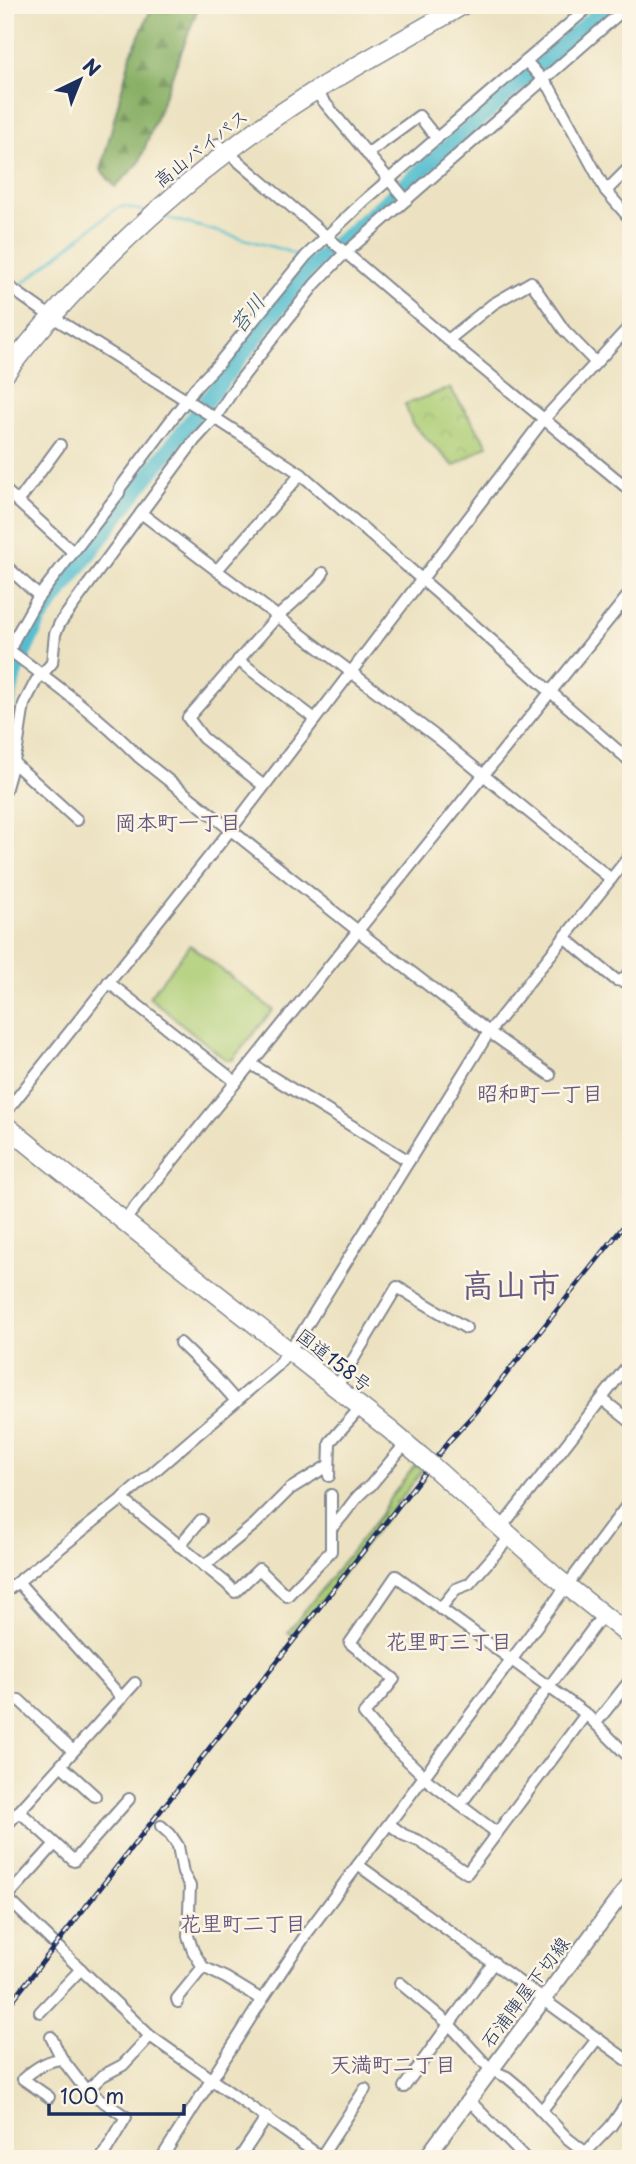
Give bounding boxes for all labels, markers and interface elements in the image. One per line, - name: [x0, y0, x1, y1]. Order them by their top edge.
- north arrow: [46, 46, 116, 116]
- text: N: [77, 51, 107, 82]
- street label: 高山バイパス: [147, 101, 254, 193]
- water label: 苔川: [221, 286, 272, 339]
- district label: 岡本町一丁目: [115, 805, 241, 837]
- district label: 昭和町一丁目: [477, 1076, 603, 1108]
- district label: 高山市: [462, 1258, 561, 1308]
- street label: 国道158号: [291, 1321, 379, 1398]
- district label: 花里町三丁目: [386, 1624, 512, 1656]
- district label: 花里町二丁目: [180, 1906, 306, 1938]
- street label: 石浦陣屋下切線: [473, 1930, 575, 2053]
- district label: 天満町二丁目: [330, 2047, 456, 2079]
- scale bar: [49, 2073, 184, 2117]
- text: 100 m: [60, 2079, 124, 2111]

